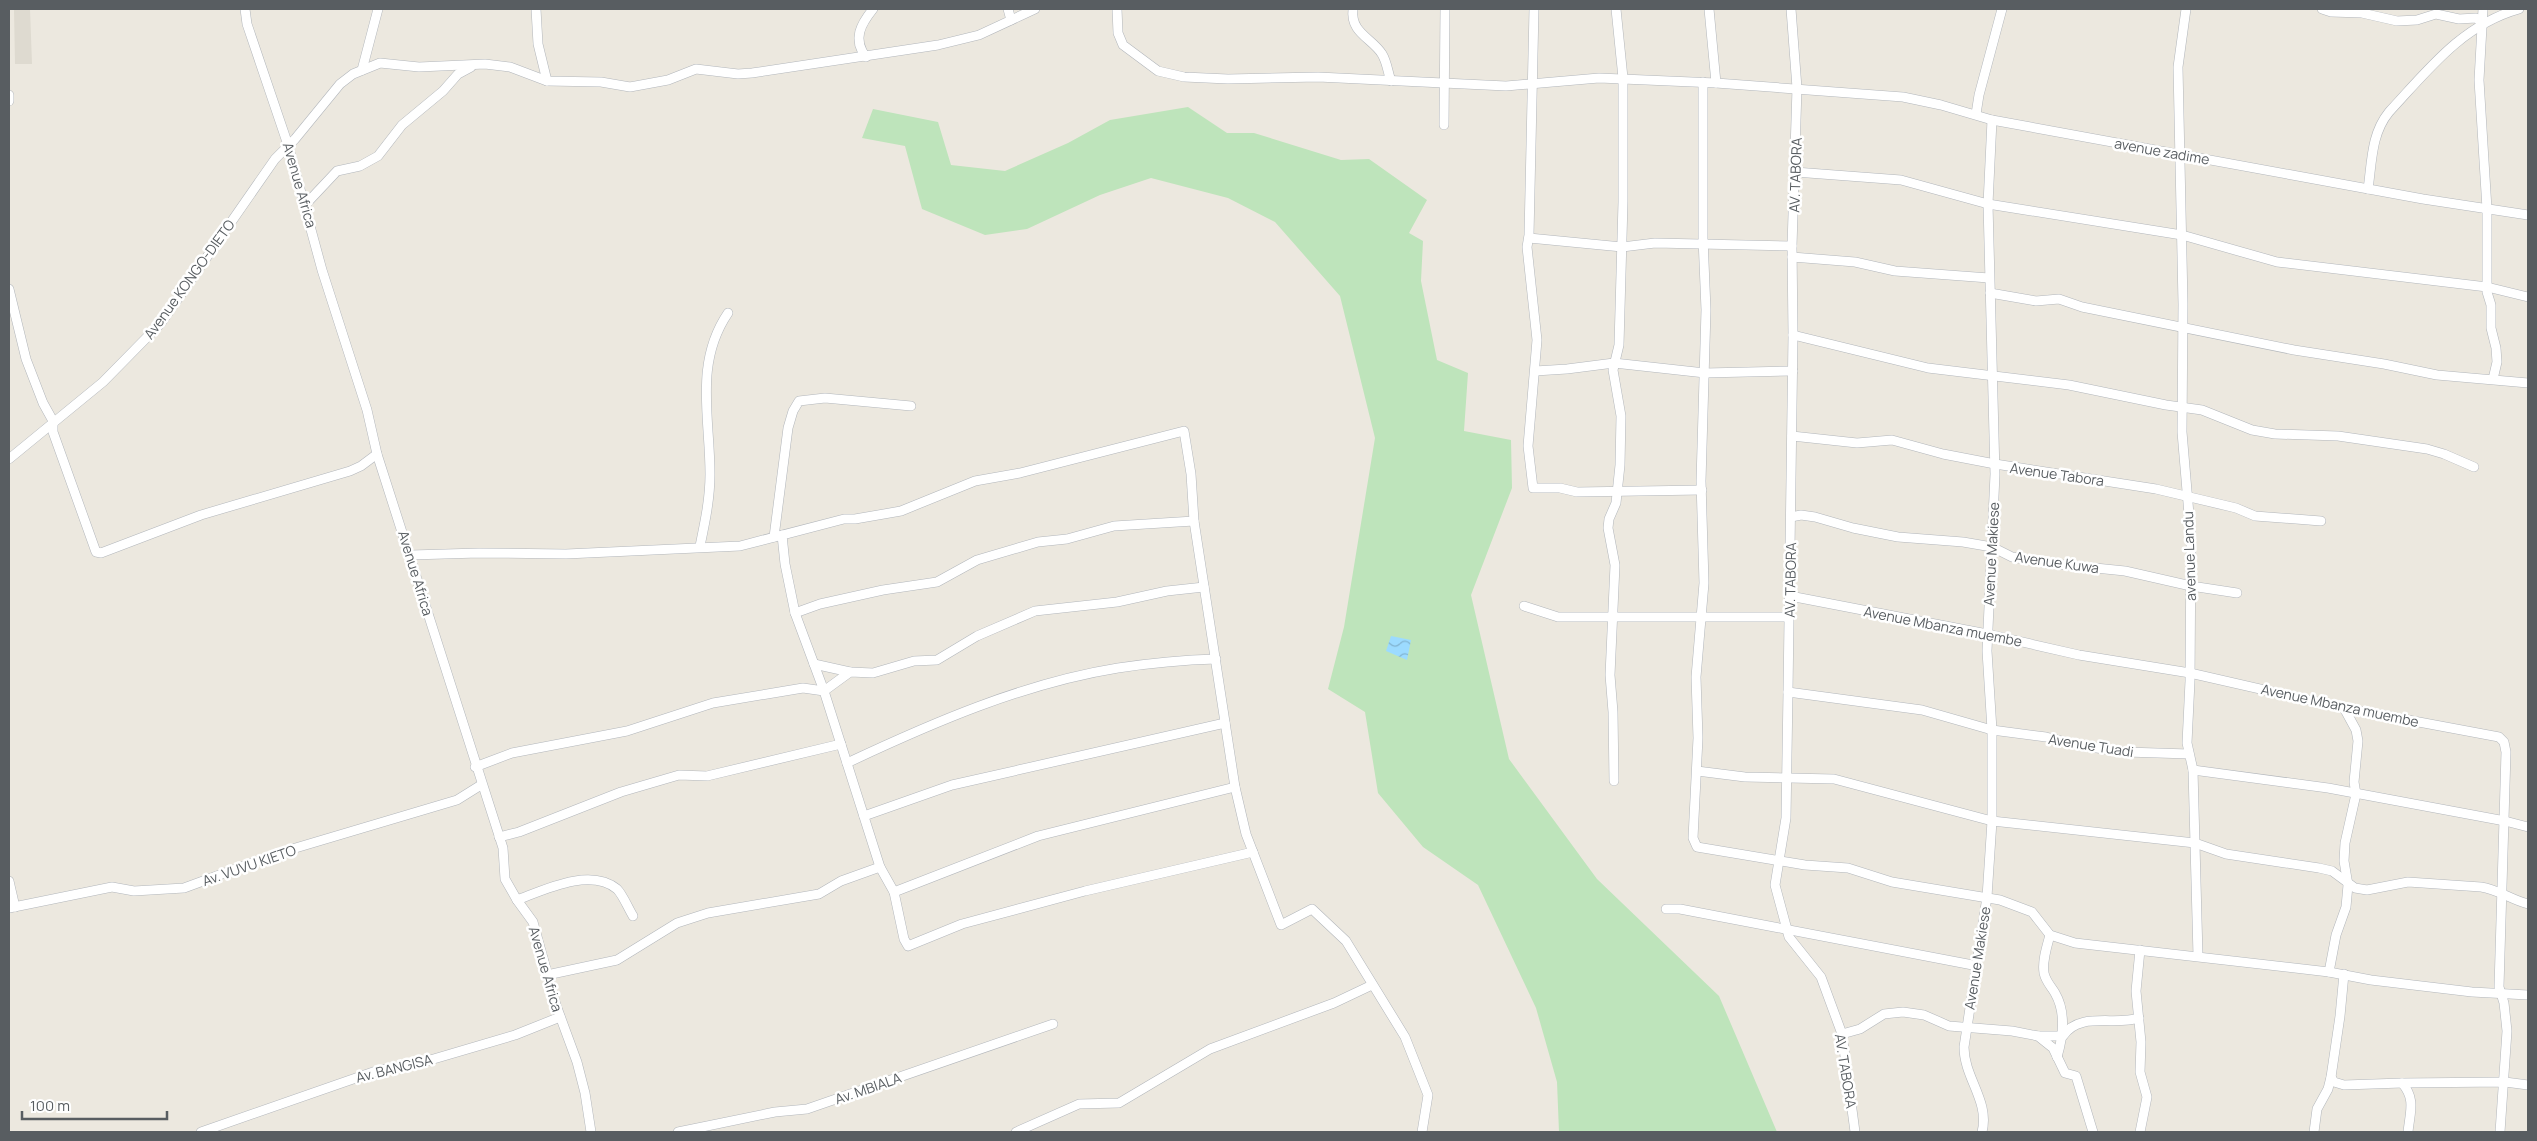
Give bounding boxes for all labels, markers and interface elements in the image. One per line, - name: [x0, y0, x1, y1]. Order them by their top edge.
- street label: avenue zadime: [2113, 133, 2211, 169]
- street label: AV. TABORA: [1784, 137, 1806, 213]
- street label: Avenue Africa: [279, 140, 321, 230]
- street label: Avenue KONGO-DIETO: [139, 215, 239, 343]
- street label: Avenue Tabora: [2009, 458, 2105, 490]
- street label: Avenue Makiese: [1979, 501, 2003, 607]
- street label: avenue Landu: [2178, 511, 2200, 601]
- street label: Avenue Africa: [394, 528, 438, 618]
- street label: AV. TABORA: [1780, 542, 1800, 618]
- street label: Avenue Kuwa: [2014, 547, 2100, 577]
- street label: Avenue Mbanza muembe: [1862, 601, 2024, 651]
- street label: Avenue Mbanza muembe: [2259, 679, 2421, 731]
- street label: Avenue Tuadi: [2047, 729, 2135, 761]
- street label: Av. VUVU KIETO: [200, 840, 298, 890]
- street label: Avenue Makiese: [1959, 905, 1995, 1011]
- street label: Avenue Africa: [525, 924, 567, 1014]
- street label: AV. TABORA: [1831, 1032, 1861, 1110]
- street label: Av. BANGISA: [354, 1049, 434, 1087]
- street label: Av. MBIALA: [832, 1068, 904, 1108]
- scale bar: [22, 1088, 168, 1120]
- text: 100 m: [30, 1095, 70, 1116]

